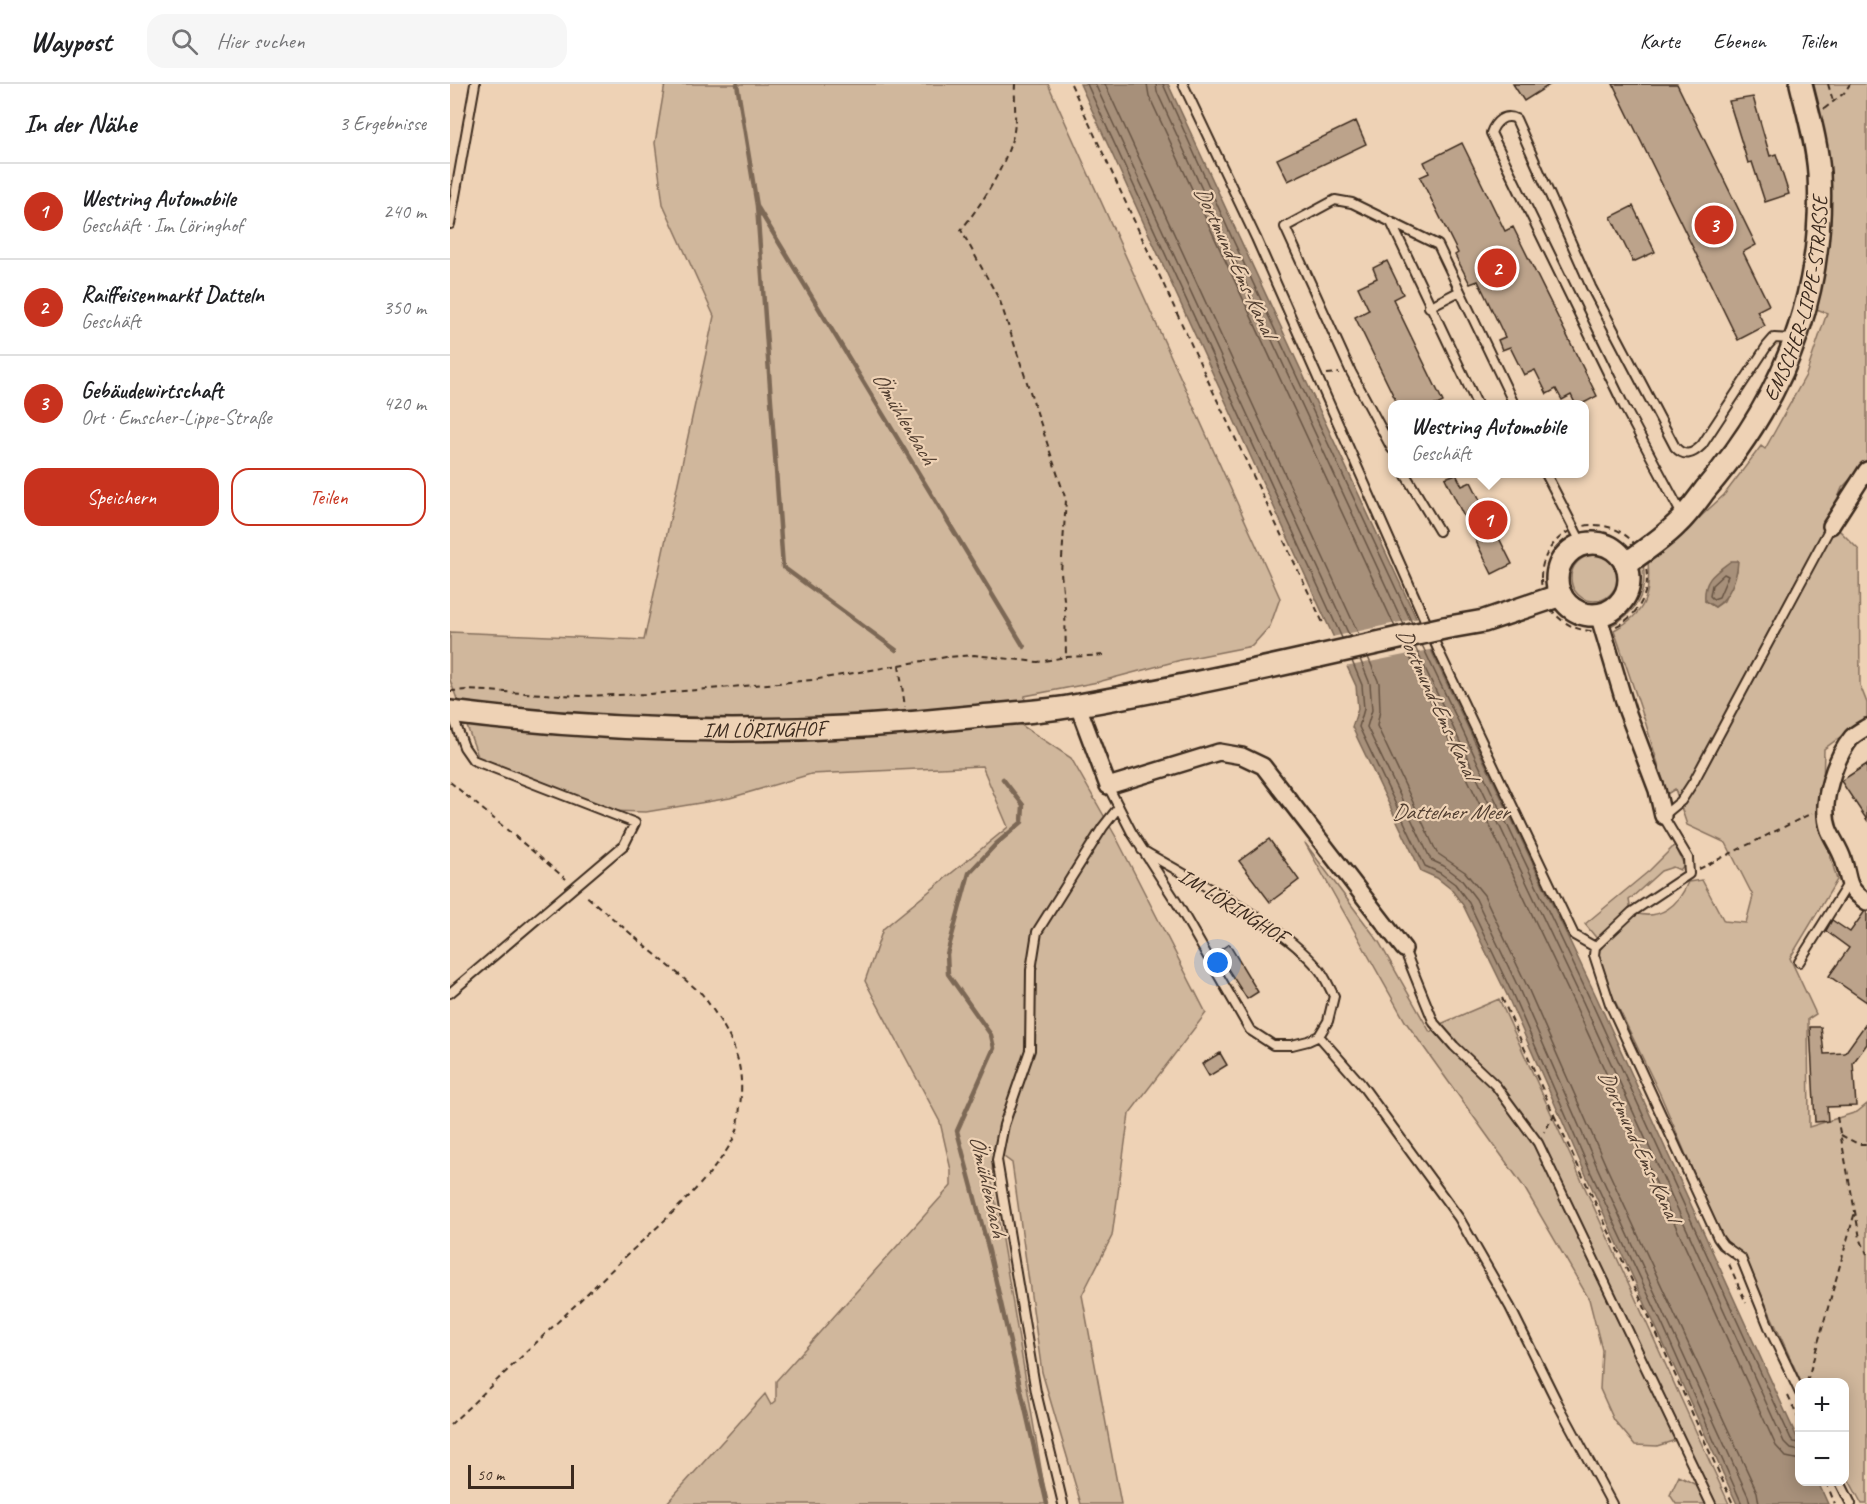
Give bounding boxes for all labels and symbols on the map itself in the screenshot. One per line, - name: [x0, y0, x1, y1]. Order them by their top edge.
- water label: Dortmund-Ems-Kanal: [1188, 181, 1285, 347]
- street label: EMSCHER-LIPPE-STRASSE: [1757, 193, 1833, 405]
- pin: 3: [1694, 202, 1734, 248]
- pin: 2: [1478, 246, 1516, 291]
- water label: Ölmühlenbach: [865, 367, 944, 471]
- pin: 1: [1468, 498, 1508, 542]
- water label: Dortmund-Ems-Kanal: [1390, 623, 1487, 789]
- street label: IM LÖRINGHOF: [703, 715, 831, 743]
- water label: Dattelner Meer: [1392, 798, 1512, 826]
- street label: IM LÖRINGHOF: [1174, 863, 1296, 952]
- your location: [1203, 948, 1232, 977]
- water label: Dortmund-Ems-Kanal: [1592, 1065, 1689, 1231]
- water label: Ölmühlenbach: [963, 1133, 1014, 1241]
- scale bar: [468, 1462, 574, 1490]

